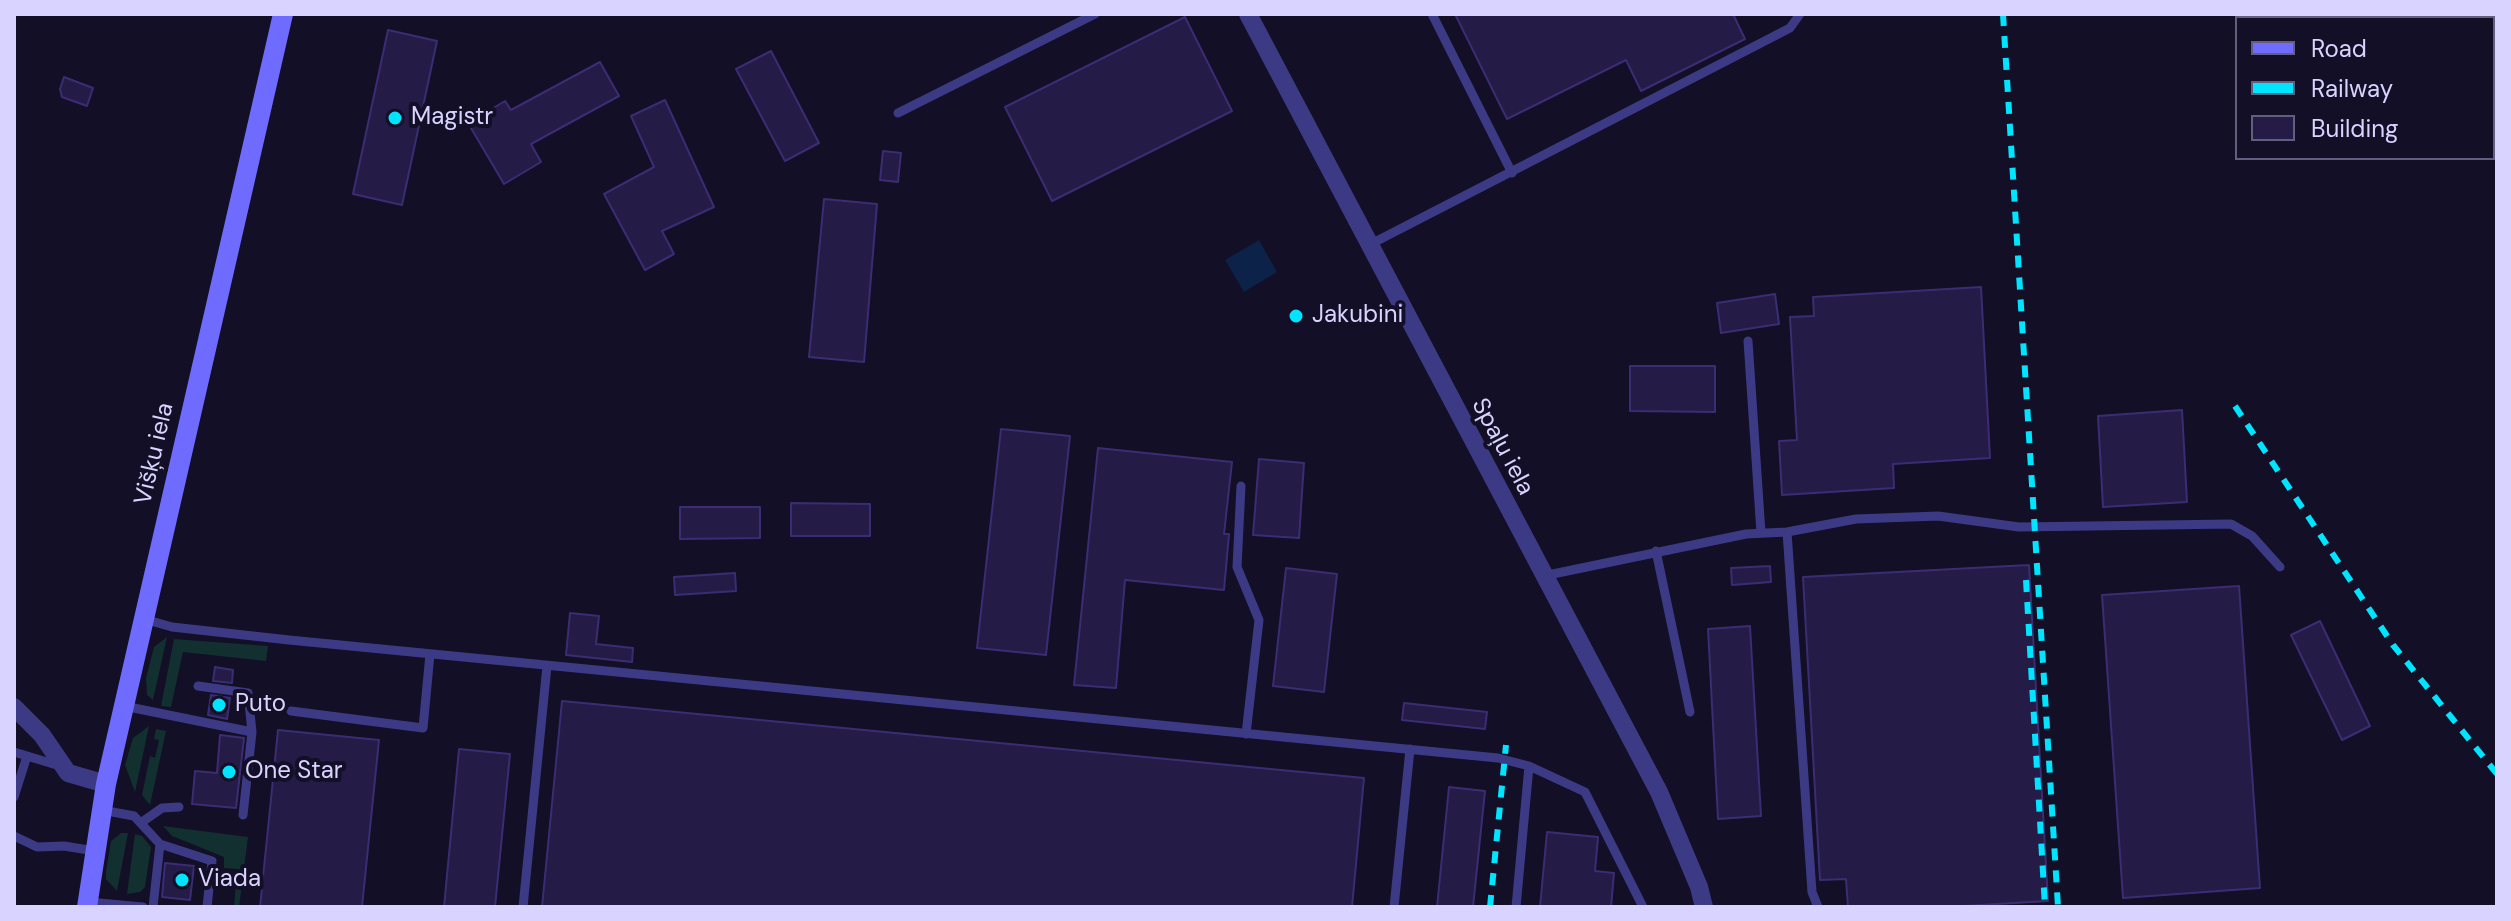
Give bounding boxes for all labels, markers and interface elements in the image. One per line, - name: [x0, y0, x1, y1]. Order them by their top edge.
- legend: [2235, 16, 2495, 160]
- text: Road: [2311, 33, 2367, 64]
- text: Railway: [2311, 73, 2393, 104]
- place label: Magistr: [411, 104, 493, 132]
- marker: Magistr: [386, 109, 404, 127]
- text: Building: [2311, 113, 2398, 144]
- place label: Jakubini: [1312, 302, 1403, 330]
- marker: Jakubini: [1287, 307, 1305, 325]
- street label: Spaļu iela: [1465, 394, 1539, 500]
- street label: Višķu iela: [129, 400, 181, 508]
- place label: Puto: [235, 691, 286, 719]
- marker: Puto: [210, 696, 228, 714]
- place label: One Star: [245, 758, 343, 786]
- marker: One Star: [220, 763, 238, 781]
- place label: Viada: [198, 866, 261, 894]
- marker: Viada: [173, 871, 191, 889]

